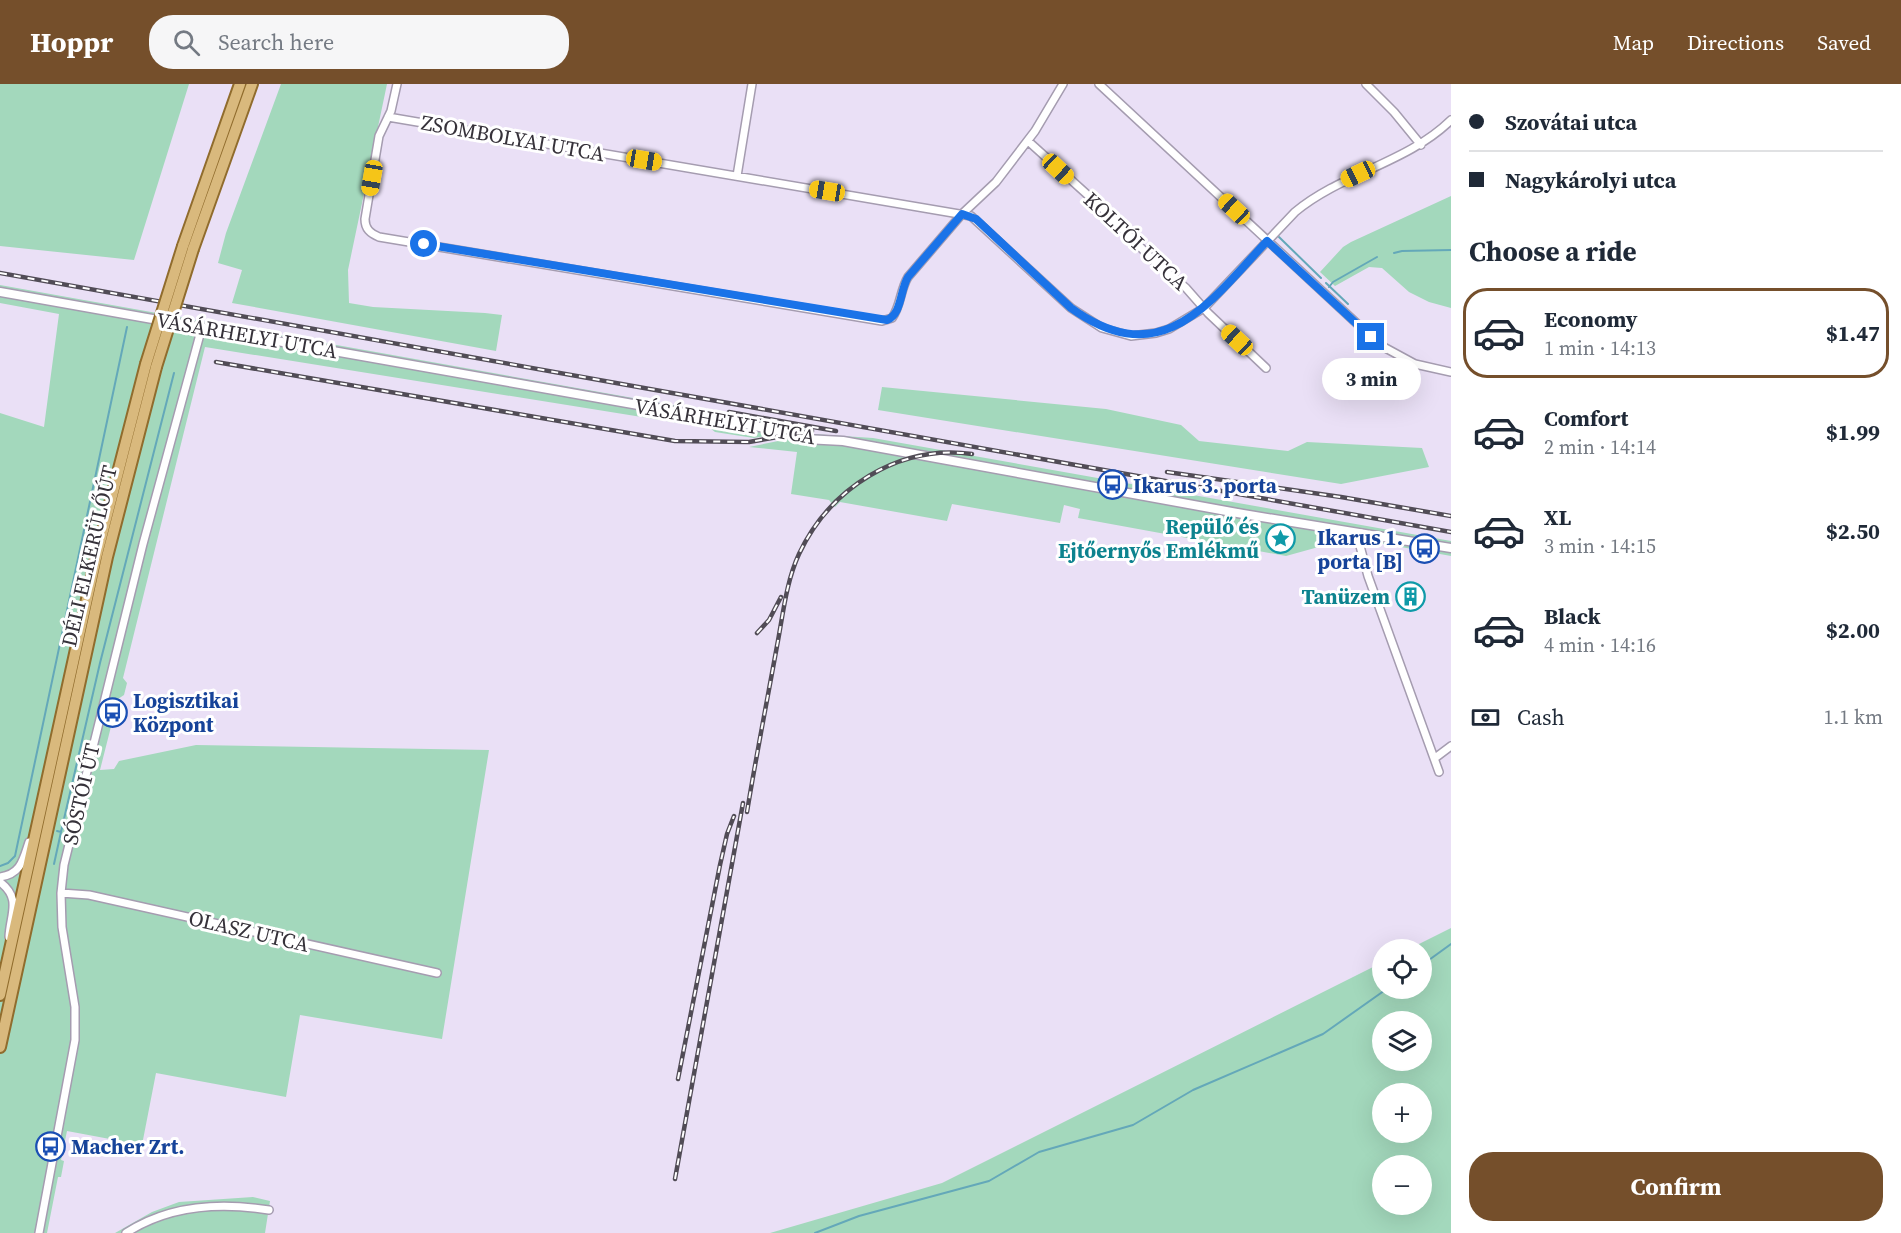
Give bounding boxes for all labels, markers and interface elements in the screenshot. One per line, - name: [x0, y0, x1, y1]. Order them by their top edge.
- search box: [149, 15, 569, 69]
- text: Hoppr: [30, 23, 113, 61]
- icon: search: [170, 26, 203, 59]
- text: Search here: [218, 27, 334, 57]
- text: Map: [1613, 28, 1654, 57]
- text: Directions: [1687, 28, 1784, 57]
- text: Saved: [1817, 28, 1871, 57]
- text: Szovátai utca: [1505, 107, 1637, 137]
- street label: ZSOMBOLYAI UTCA: [419, 108, 607, 168]
- car: [625, 148, 663, 172]
- car: [1039, 150, 1077, 188]
- car: [1338, 158, 1378, 190]
- car: [360, 159, 384, 197]
- text: Nagykárolyi utca: [1505, 165, 1676, 195]
- car: [808, 179, 846, 203]
- street label: KOLTÓI UTCA: [1078, 185, 1194, 297]
- car: [1215, 190, 1253, 228]
- route start: [410, 230, 437, 257]
- text: Choose a ride: [1469, 233, 1637, 270]
- text: Economy: [1544, 304, 1638, 334]
- street label: VÁSÁRHELYI UTCA: [154, 305, 340, 365]
- icon: car: [1472, 306, 1526, 360]
- text: $1.47: [1826, 318, 1880, 348]
- car: [1218, 321, 1256, 359]
- route end: [1357, 323, 1384, 350]
- text: 1 min · 14:13: [1544, 334, 1656, 362]
- callout: 3 min: [1322, 358, 1420, 400]
- text: 3 min: [1346, 365, 1397, 393]
- street label: VÁSÁRHELYI UTCA: [632, 391, 818, 451]
- text: Comfort: [1544, 403, 1628, 433]
- icon: car: [1472, 405, 1526, 459]
- text: $1.99: [1826, 417, 1880, 447]
- text: 2 min · 14:14: [1544, 433, 1656, 461]
- street label: DÉLI ELKERÜLŐÚT: [54, 462, 124, 650]
- bus stop icon: Ikarus 3. porta: [1096, 469, 1128, 501]
- place label: Ikarus 3. porta: [1133, 471, 1278, 500]
- text: XL: [1544, 502, 1571, 532]
- icon: car: [1472, 504, 1526, 558]
- place label: Repülő és Ejtőernyős Emlékmű: [1058, 512, 1259, 565]
- text: $2.50: [1826, 516, 1880, 546]
- place icon: Repülő és Ejtőernyős Emlékmű: [1264, 522, 1296, 554]
- place label: Ikarus 1. porta [B]: [1317, 523, 1403, 576]
- text: 3 min · 14:15: [1544, 532, 1656, 560]
- bus stop icon: Ikarus 1. porta [B]: [1408, 533, 1440, 565]
- building icon: Tanüzem: [1395, 580, 1427, 612]
- place label: Tanüzem: [1302, 582, 1390, 611]
- text: Black: [1544, 601, 1601, 631]
- icon: car: [1472, 603, 1526, 657]
- text: $2.00: [1826, 615, 1880, 645]
- text: 4 min · 14:16: [1544, 631, 1656, 659]
- place label: Logisztikai Központ: [133, 686, 239, 739]
- bus stop icon: Logisztikai Központ: [96, 696, 128, 728]
- icon: cash: [1469, 701, 1502, 734]
- text: Cash: [1517, 702, 1565, 732]
- text: 1.1 km: [1823, 703, 1883, 731]
- street label: SÓSTÓI ÚT: [55, 740, 107, 848]
- street label: OLASZ UTCA: [186, 903, 312, 959]
- map controls: [1372, 939, 1432, 1215]
- button: locate: [1372, 939, 1432, 999]
- button: layers: [1372, 1011, 1432, 1071]
- button: +: [1372, 1083, 1432, 1143]
- bus stop icon: Macher Zrt.: [34, 1130, 66, 1162]
- place label: Macher Zrt.: [71, 1132, 185, 1161]
- button: Confirm: [1469, 1152, 1883, 1221]
- button: −: [1372, 1155, 1432, 1215]

